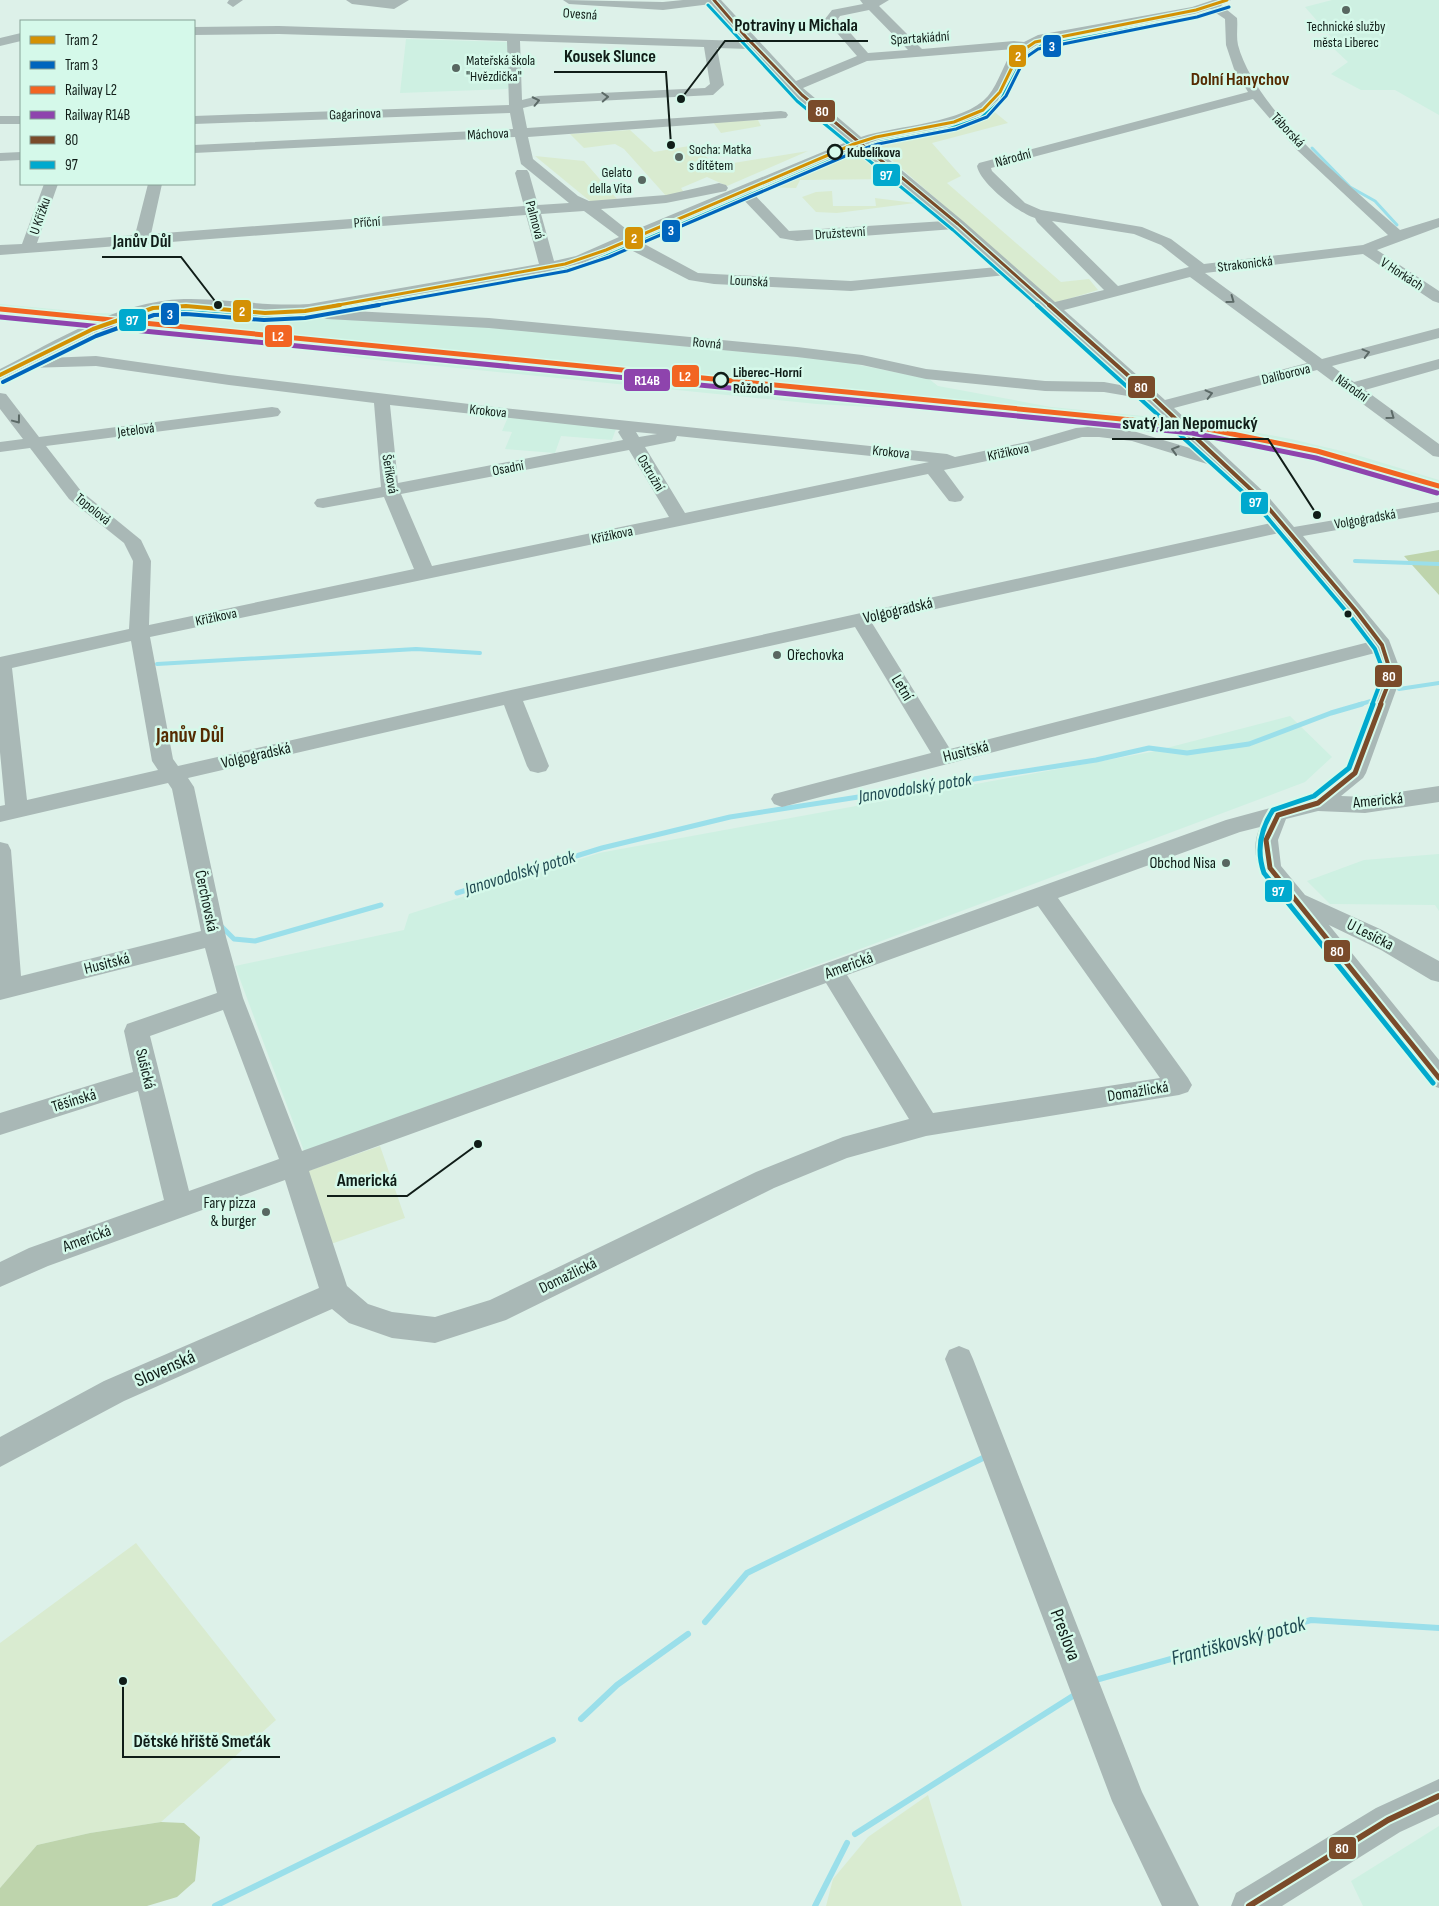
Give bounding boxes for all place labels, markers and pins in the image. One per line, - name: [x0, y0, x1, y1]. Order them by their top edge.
- marker: Technické služby města Liberec: [1340, 4, 1352, 16]
- callout: Potraviny u Michala: [725, 8, 868, 41]
- place label: Technické služby města Liberec: [1307, 18, 1386, 51]
- callout: Kousek Slunce: [554, 39, 666, 72]
- place label: Mateřská škola "Hvězdička": [466, 52, 535, 85]
- marker: Mateřská škola "Hvězdička": [450, 62, 462, 74]
- place label: Socha: Matka s dítětem: [689, 141, 751, 174]
- marker: Kubelíkova: [827, 144, 843, 160]
- place label: Kubelíkova: [847, 144, 901, 161]
- marker: Socha: Matka s dítětem: [673, 151, 685, 163]
- place label: Gelato della Vita: [589, 164, 632, 197]
- marker: Gelato della Vita: [636, 174, 648, 186]
- callout: Janův Důl: [102, 224, 181, 257]
- place label: Liberec-Horní Růžodol: [733, 364, 802, 397]
- marker: Liberec-Horní Růžodol: [713, 372, 729, 388]
- callout: svatý Jan Nepomucký: [1112, 406, 1268, 439]
- unlabelled marker: [1343, 609, 1353, 619]
- place label: Ořechovka: [787, 646, 844, 665]
- marker: Ořechovka: [771, 649, 783, 661]
- place label: Obchod Nisa: [1149, 854, 1216, 873]
- marker: Obchod Nisa: [1220, 857, 1232, 869]
- callout: Americká: [327, 1163, 407, 1196]
- place label: Fary pizza & burger: [203, 1194, 256, 1231]
- marker: Fary pizza & burger: [260, 1206, 272, 1218]
- callout: Dětské hřiště Smeťák: [123, 1724, 280, 1757]

